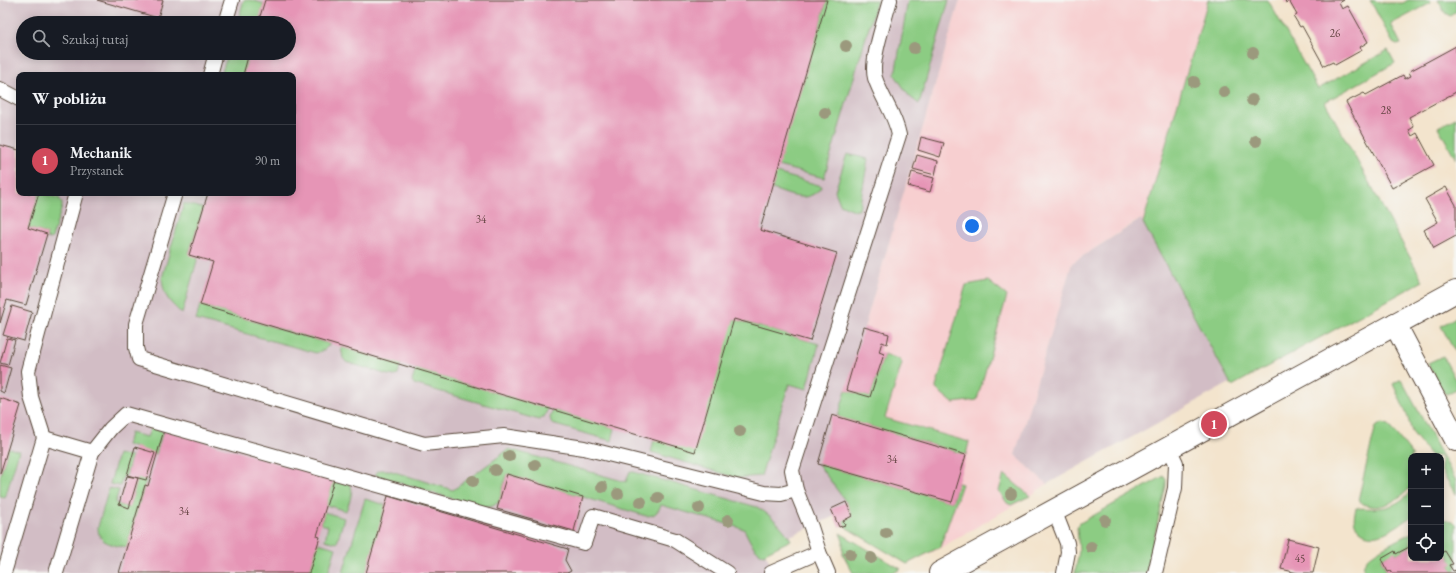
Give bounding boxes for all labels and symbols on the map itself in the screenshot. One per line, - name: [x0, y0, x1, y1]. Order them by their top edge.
- house number: 26: [1330, 26, 1341, 40]
- house number: 28: [1381, 103, 1391, 117]
- house number: 34: [476, 212, 487, 226]
- your location: [962, 216, 982, 236]
- pin: 1: [1201, 409, 1227, 439]
- house number: 34: [887, 452, 898, 466]
- house number: 34: [179, 504, 190, 518]
- house number: 45: [1295, 551, 1305, 565]

